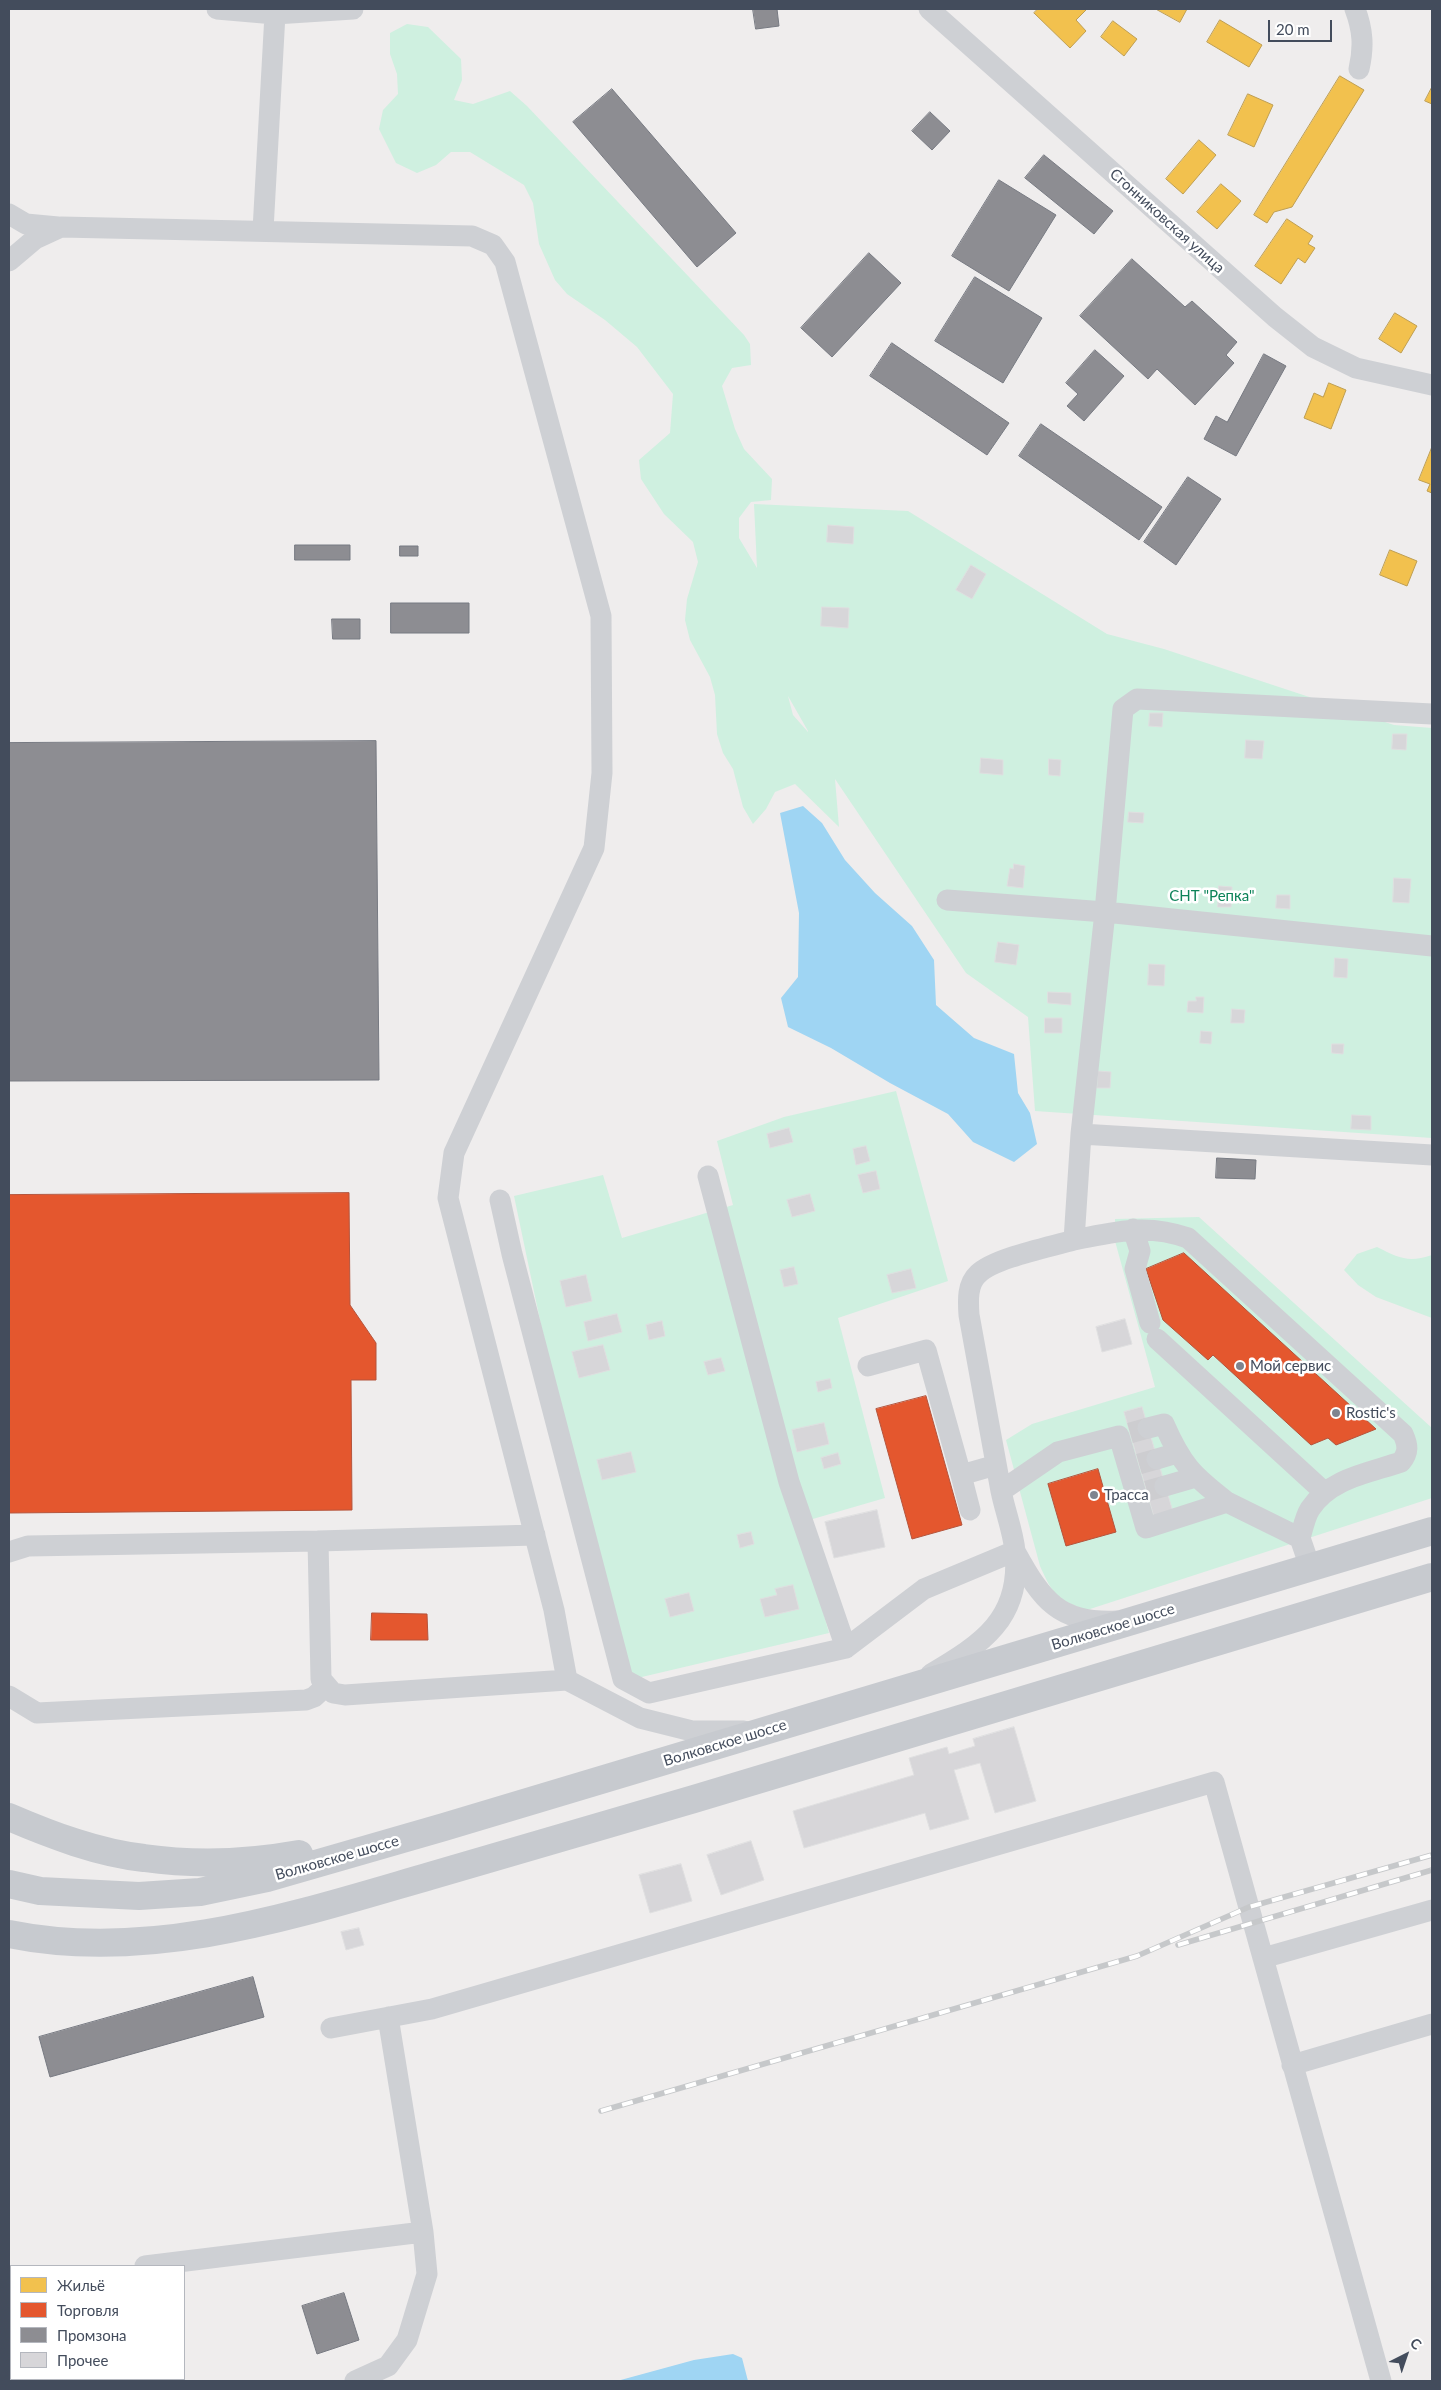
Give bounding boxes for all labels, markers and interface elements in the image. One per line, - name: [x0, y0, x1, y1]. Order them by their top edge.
- scale bar: [1271, 10, 1335, 42]
- text: 20 m: [1276, 20, 1310, 38]
- street label: Сгонниковская улица: [1106, 165, 1228, 277]
- park label: СНТ "Репка": [1169, 887, 1255, 905]
- place label: Мой сервис: [1250, 1357, 1331, 1375]
- marker: Мой сервис: [1234, 1360, 1246, 1372]
- place label: Rostic's: [1346, 1404, 1396, 1422]
- marker: Rostic's: [1330, 1407, 1342, 1419]
- place label: Трасса: [1104, 1486, 1149, 1504]
- marker: Трасса: [1088, 1489, 1100, 1501]
- street label: Волковское шоссе: [1049, 1600, 1177, 1654]
- street label: Волковское шоссе: [661, 1716, 789, 1770]
- street label: Волковское шоссе: [273, 1832, 401, 1884]
- legend: [10, 2265, 185, 2380]
- text: Жильё: [57, 2276, 105, 2294]
- text: Торговля: [57, 2301, 119, 2319]
- text: Промзона: [57, 2326, 127, 2344]
- north arrow: [1381, 2330, 1431, 2380]
- text: С: [1407, 2334, 1425, 2353]
- text: Прочее: [57, 2351, 108, 2369]

